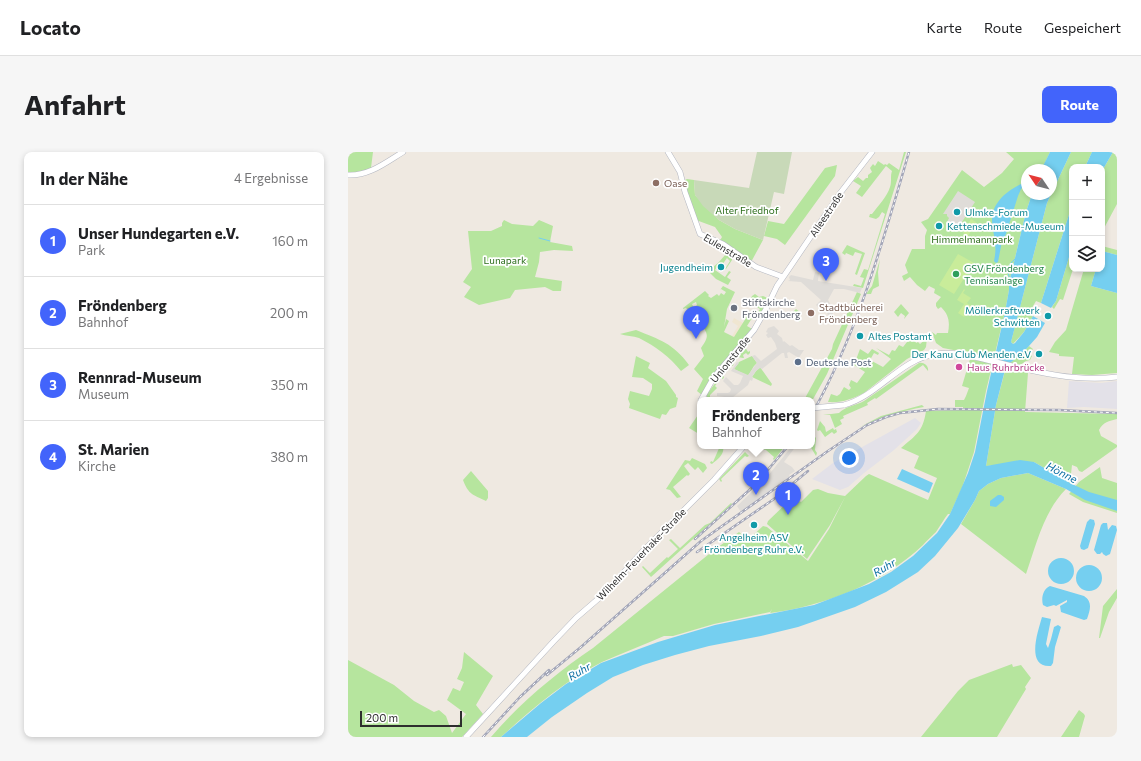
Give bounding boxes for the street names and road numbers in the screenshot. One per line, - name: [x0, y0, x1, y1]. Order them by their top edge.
- street label: Alleestraße: [807, 189, 845, 239]
- street label: Eulenstraße: [702, 231, 754, 269]
- street label: Unionstraße: [708, 333, 752, 385]
- street label: Wilhelm-Feuerhake-Straße: [594, 505, 688, 603]

